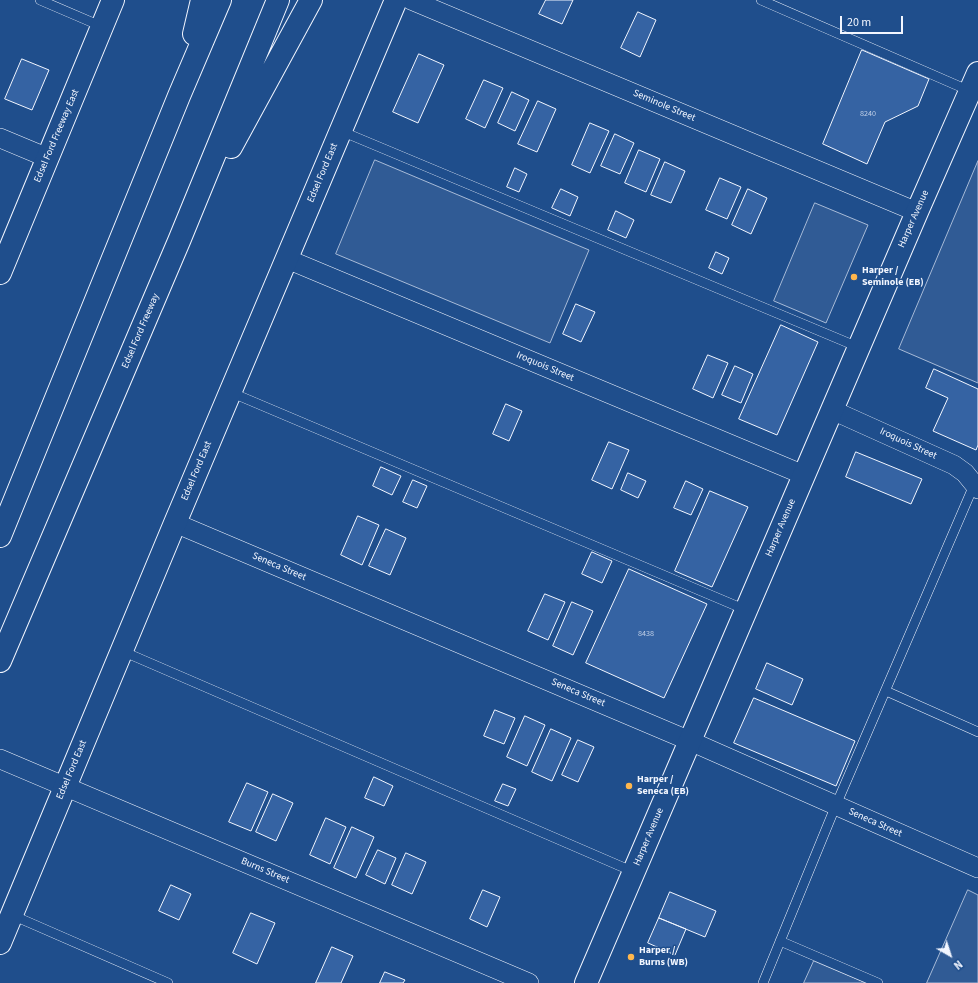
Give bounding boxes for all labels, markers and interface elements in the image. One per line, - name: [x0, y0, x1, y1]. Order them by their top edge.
- scale bar: [842, 8, 905, 34]
- text: 20 m: [847, 14, 871, 31]
- street label: Seminole Street: [631, 87, 697, 125]
- street label: Edsel Ford Freeway East: [32, 88, 82, 184]
- house number: 8240: [860, 109, 876, 119]
- street label: Edsel Ford East: [305, 142, 341, 204]
- street label: Harper Avenue: [896, 188, 932, 250]
- place label: Harper / Seminole (EB): [862, 265, 924, 288]
- marker: Harper / Seminole (EB): [849, 272, 859, 282]
- street label: Edsel Ford Freeway: [120, 292, 162, 370]
- street label: Iroquois Street: [514, 349, 576, 385]
- street label: Iroquois Street: [878, 426, 938, 462]
- street label: Edsel Ford East: [179, 440, 215, 502]
- street label: Harper Avenue: [763, 497, 799, 559]
- street label: Seneca Street: [250, 550, 308, 584]
- house number: 8438: [638, 629, 654, 639]
- street label: Seneca Street: [549, 676, 607, 710]
- street label: Edsel Ford East: [54, 739, 90, 801]
- place label: Harper / Seneca (EB): [637, 774, 689, 798]
- marker: Harper / Seneca (EB): [624, 781, 634, 791]
- street label: Harper Avenue: [631, 806, 667, 868]
- street label: Seneca Street: [846, 806, 904, 840]
- street label: Burns Street: [239, 855, 291, 887]
- north arrow: [930, 935, 970, 975]
- place label: Harper / Burns (WB): [639, 945, 688, 968]
- marker: Harper / Burns (WB): [626, 952, 636, 962]
- text: N: [950, 957, 965, 973]

